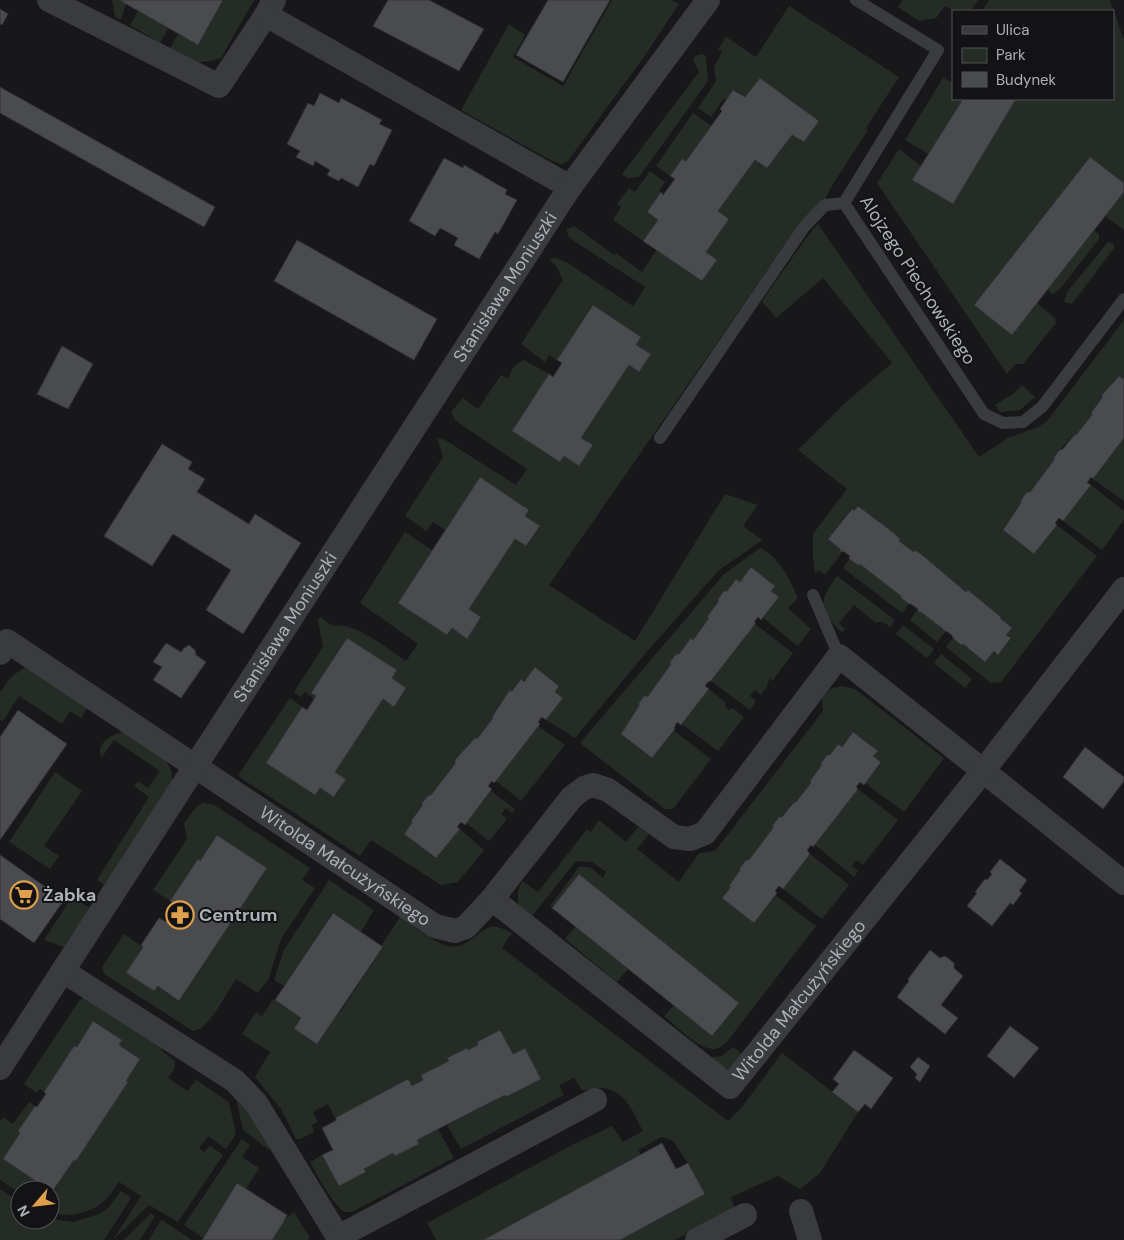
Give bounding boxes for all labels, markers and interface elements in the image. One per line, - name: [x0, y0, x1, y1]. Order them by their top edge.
- legend: [952, 10, 1114, 100]
- text: Ulica: [996, 20, 1030, 40]
- text: Park: [996, 45, 1026, 65]
- text: Budynek: [996, 70, 1057, 90]
- street label: Alojzego Piechowskiego: [854, 191, 982, 369]
- street label: Stanisława Moniuszki: [448, 207, 563, 367]
- street label: Stanisława Moniuszki: [228, 547, 343, 707]
- street label: Witolda Małcużyńskiego: [255, 800, 435, 932]
- supermarket icon: Żabka: [9, 880, 39, 910]
- place label: Żabka: [43, 883, 96, 907]
- pharmacy icon: Centrum: [165, 900, 195, 930]
- place label: Centrum: [199, 903, 277, 927]
- street label: Witolda Małcużyńskiego: [727, 915, 871, 1086]
- north arrow: [10, 1180, 60, 1230]
- text: N: [13, 1202, 34, 1220]

